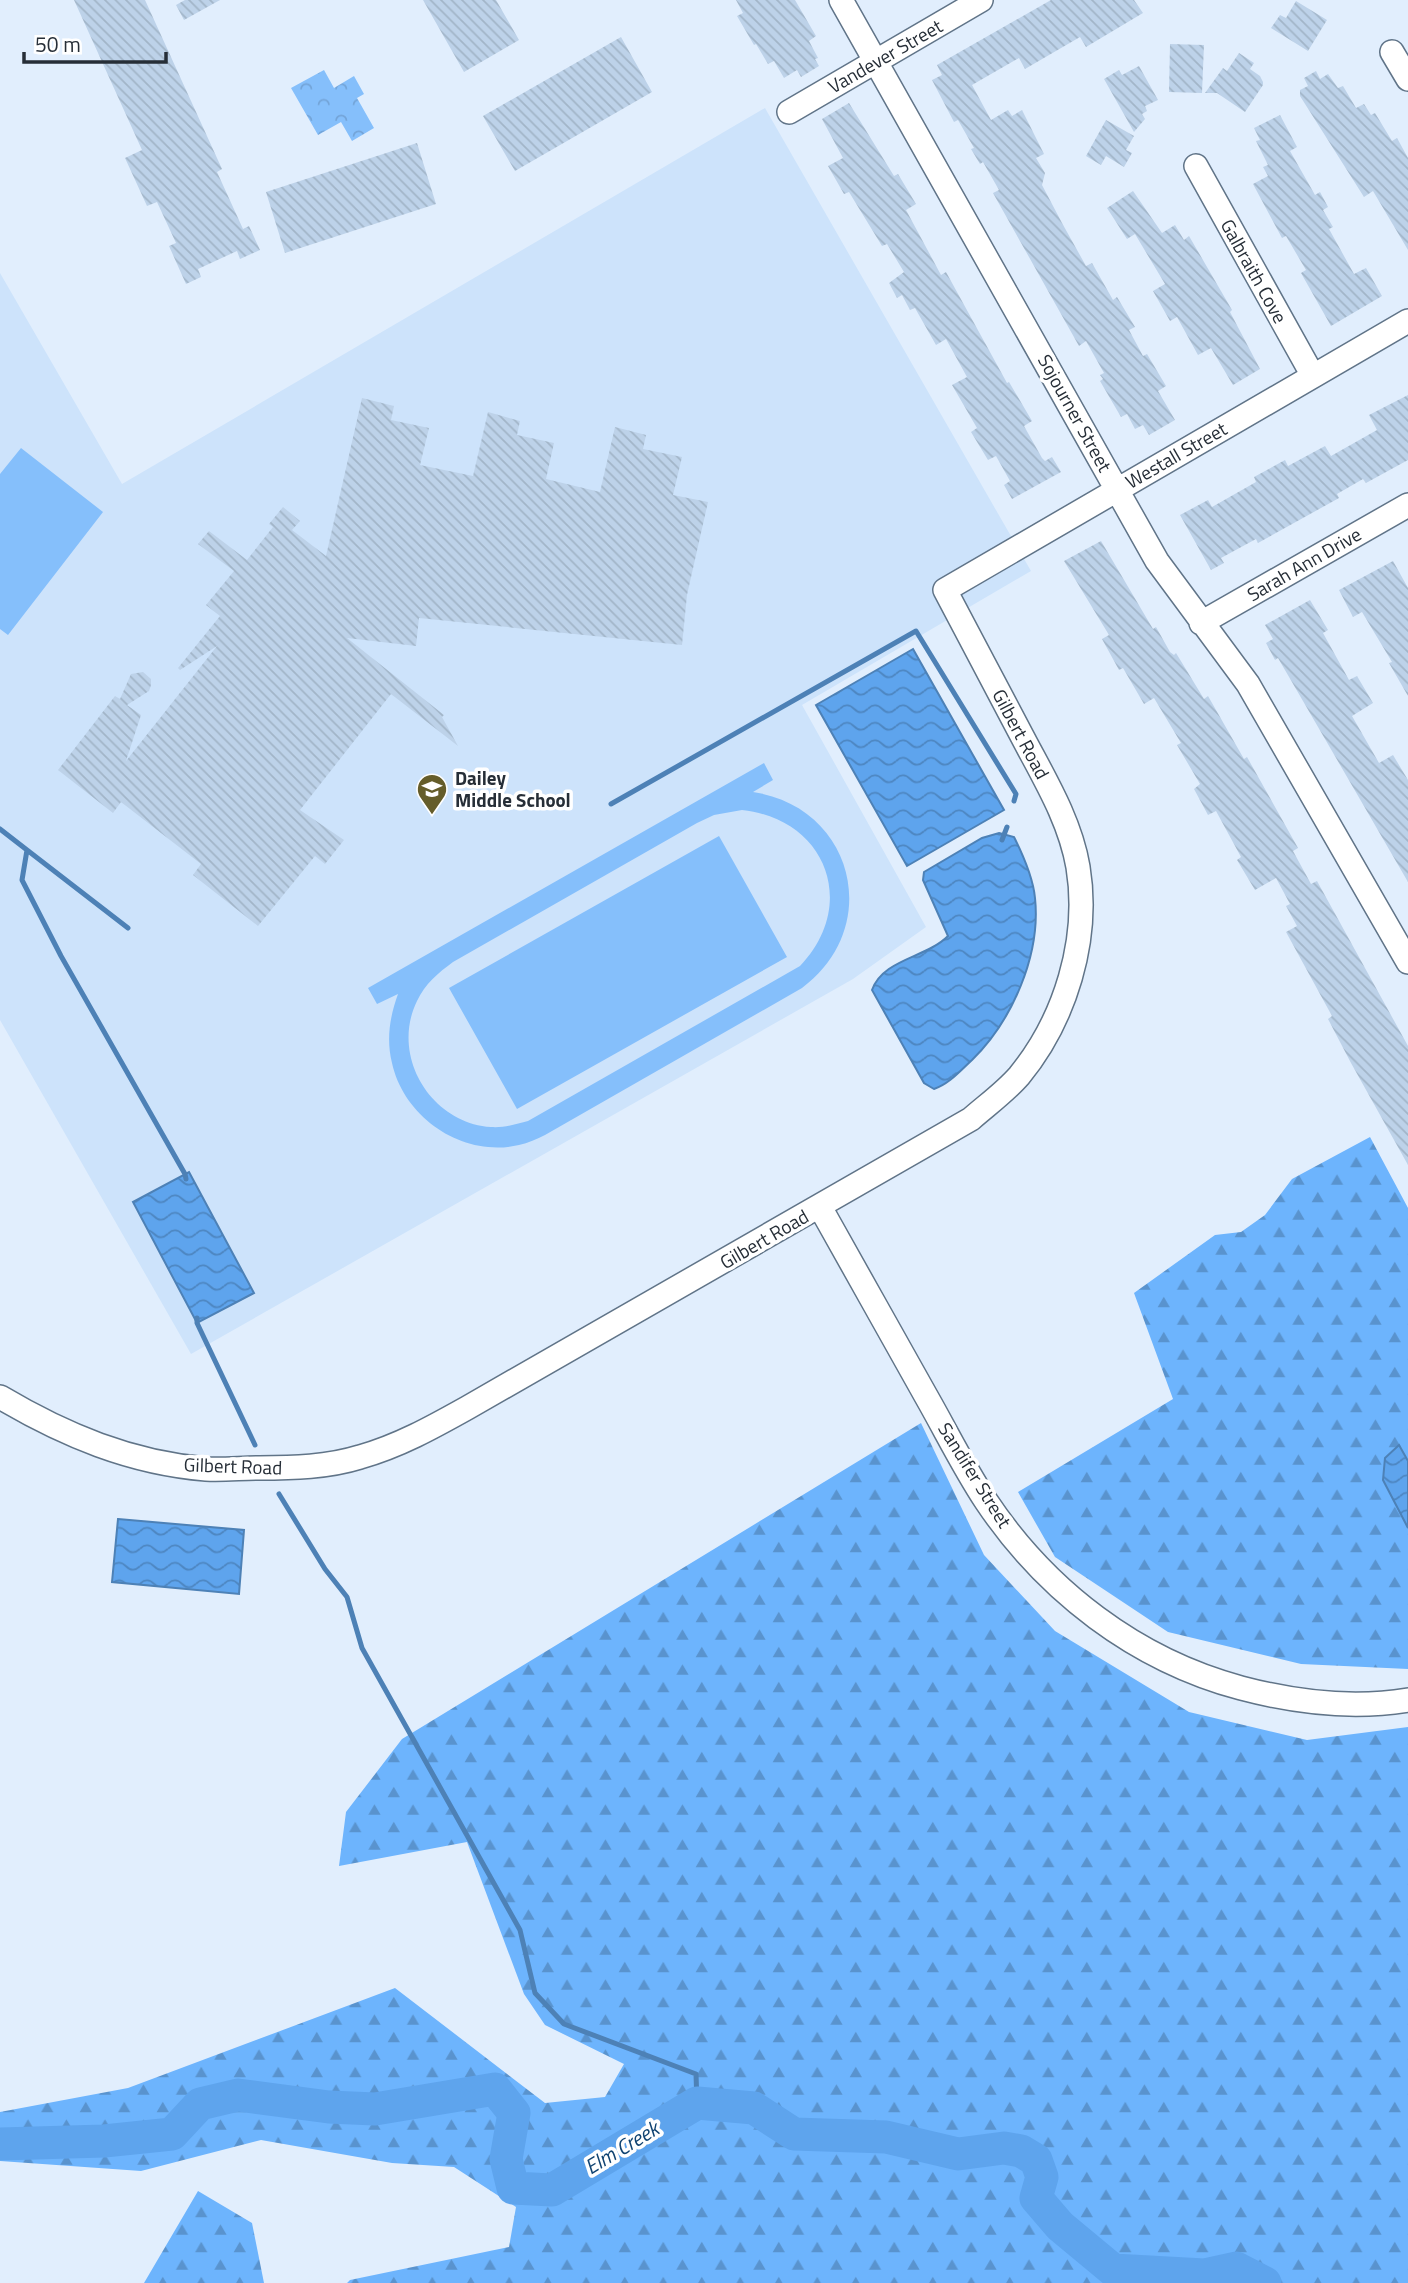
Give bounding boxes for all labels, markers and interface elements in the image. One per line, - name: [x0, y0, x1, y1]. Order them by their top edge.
- street label: Vandever Street: [822, 11, 948, 100]
- scale bar: [24, 21, 166, 65]
- text: 50 m: [35, 28, 81, 60]
- street label: Galbraith Cove: [1214, 213, 1295, 328]
- street label: Sojourner Street: [1031, 349, 1120, 477]
- street label: Westall Street: [1120, 414, 1232, 495]
- street label: Sarah Ann Drive: [1241, 519, 1366, 608]
- street label: Gilbert Road: [986, 684, 1057, 784]
- place label: Dailey Middle School: [455, 763, 571, 814]
- school or university icon: Dailey Middle School: [415, 772, 449, 816]
- street label: Gilbert Road: [714, 1201, 814, 1276]
- street label: Sandifer Street: [931, 1416, 1020, 1533]
- street label: Gilbert Road: [183, 1449, 283, 1482]
- water label: Elm Creek: [578, 2111, 667, 2182]

